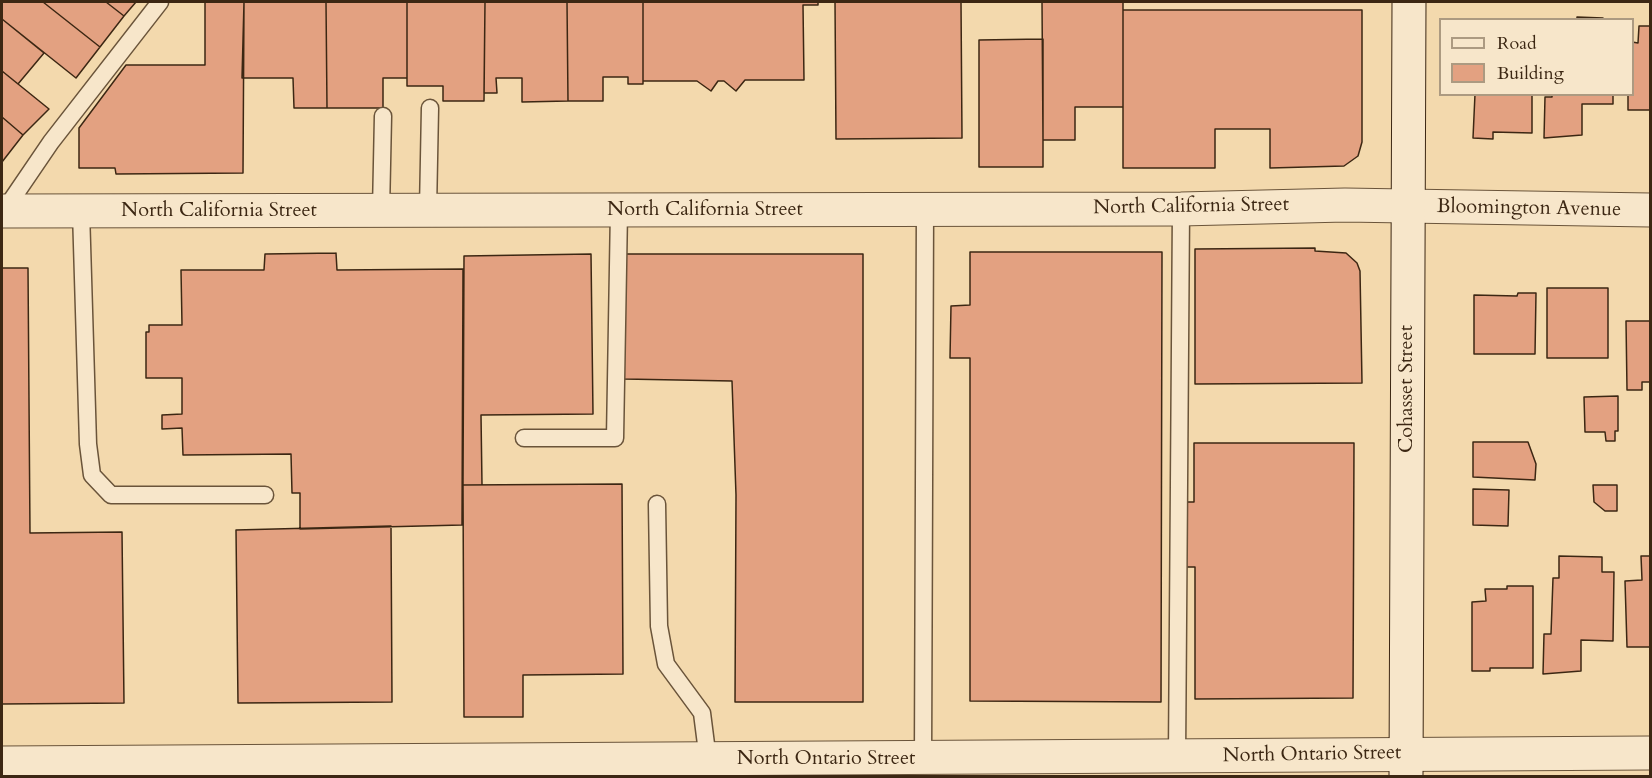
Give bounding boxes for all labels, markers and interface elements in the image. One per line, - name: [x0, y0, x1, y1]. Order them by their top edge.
- legend: [1439, 18, 1634, 96]
- text: Road: [1497, 31, 1537, 56]
- text: Building: [1497, 61, 1564, 86]
- street label: North California Street: [1093, 193, 1289, 221]
- street label: Bloomington Avenue: [1437, 195, 1621, 223]
- street label: North California Street: [607, 198, 803, 222]
- street label: North California Street: [121, 199, 317, 223]
- street label: Cohasset Street: [1395, 325, 1419, 453]
- street label: North Ontario Street: [1222, 741, 1402, 769]
- street label: North Ontario Street: [737, 747, 915, 771]

